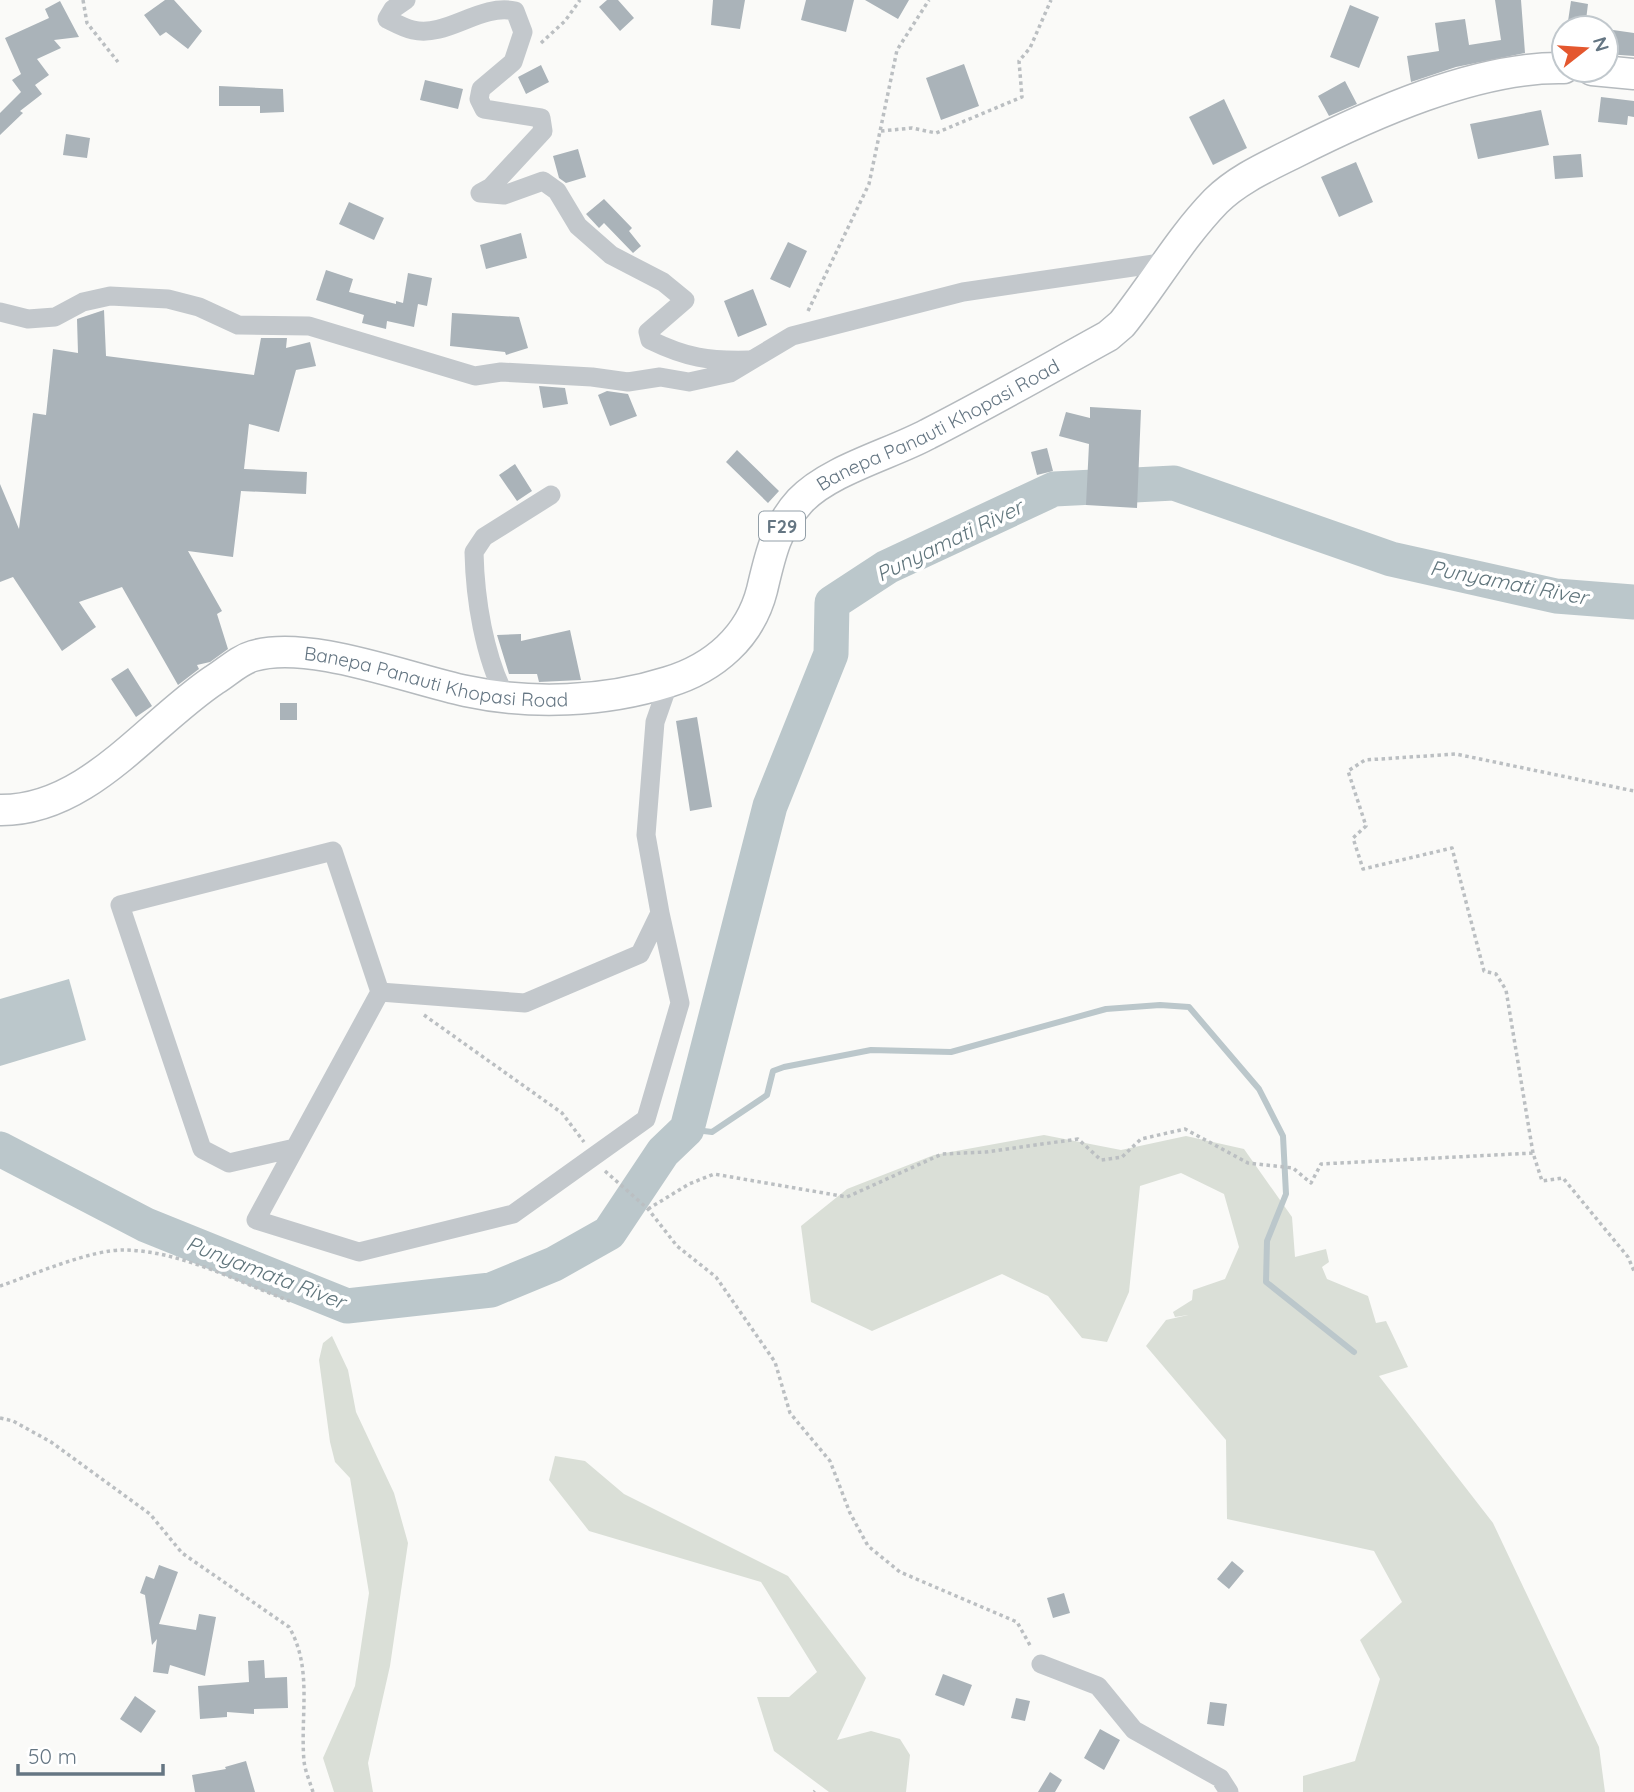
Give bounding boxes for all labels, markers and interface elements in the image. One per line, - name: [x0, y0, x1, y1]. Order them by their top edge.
- north arrow: [1550, 14, 1620, 84]
- text: N: [1588, 34, 1615, 54]
- street label: Banepa Panauti Khopasi Road: [812, 353, 1064, 496]
- water label: Punyamati River: [871, 492, 1029, 587]
- road number: F29: [759, 512, 805, 540]
- water label: Punyamati River: [1428, 554, 1593, 611]
- street label: Banepa Panauti Khopasi Road: [303, 641, 569, 712]
- water label: Punyamata River: [183, 1230, 352, 1315]
- scale bar: [18, 1732, 163, 1776]
- text: 50 m: [28, 1743, 77, 1769]

